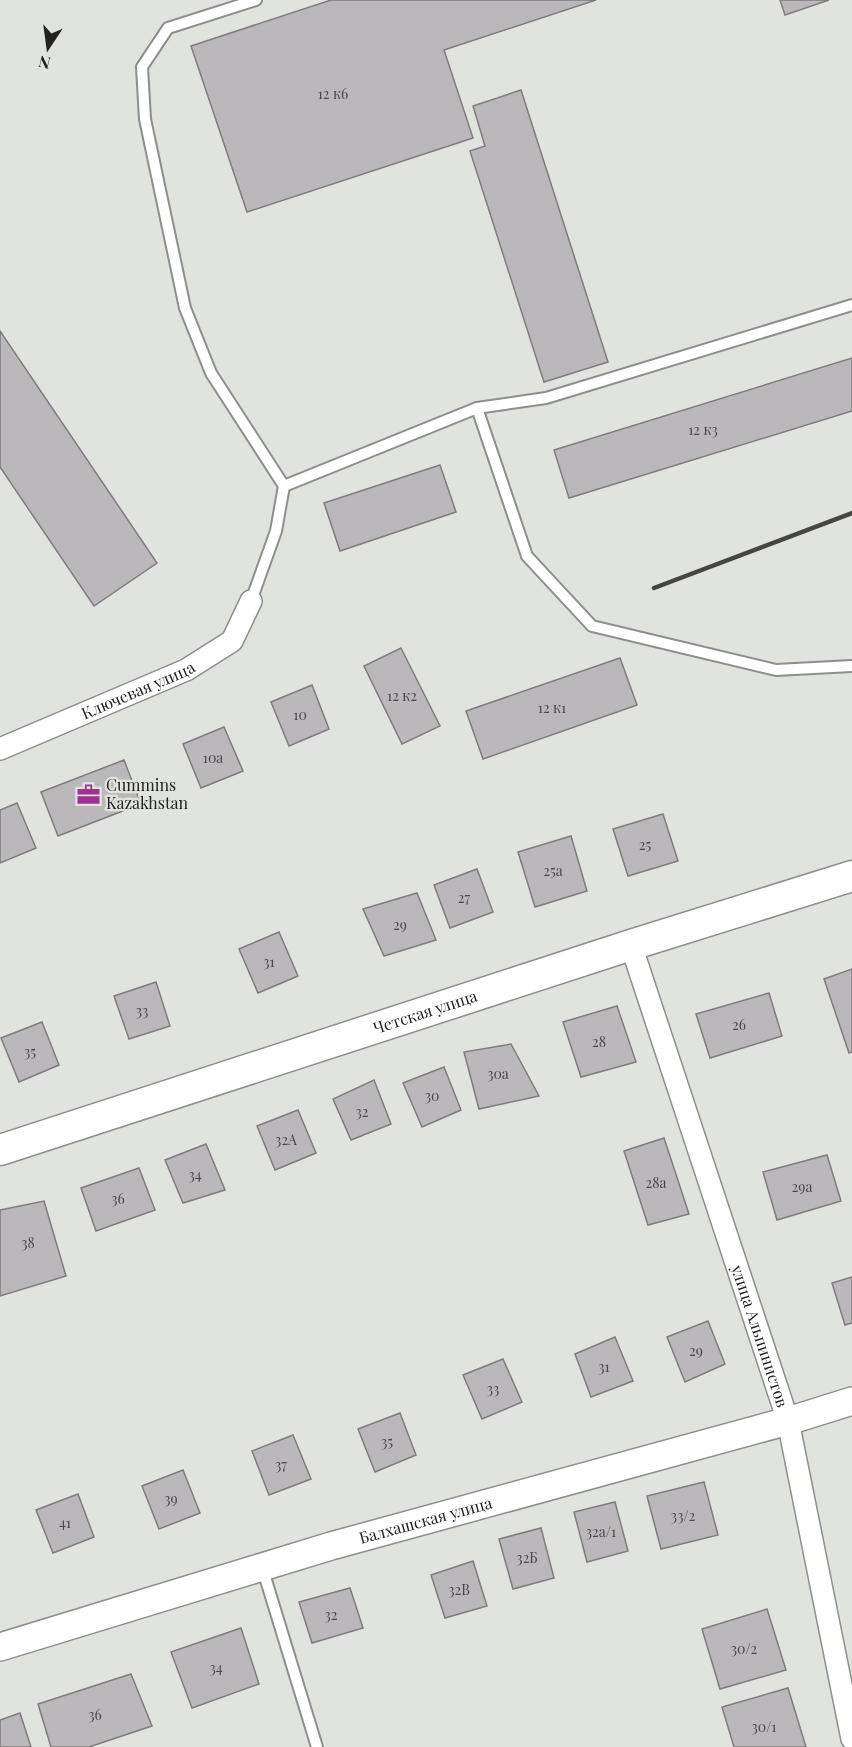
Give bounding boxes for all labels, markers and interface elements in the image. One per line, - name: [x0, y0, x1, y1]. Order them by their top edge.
- north arrow: [18, 18, 78, 78]
- text: N: [36, 51, 53, 75]
- house number: 12 к6: [318, 84, 348, 103]
- house number: 12 к3: [688, 420, 718, 439]
- street label: Ключевая улица: [78, 656, 199, 723]
- house number: 12 к2: [387, 686, 417, 705]
- house number: 12 к1: [538, 698, 566, 717]
- house number: 10: [293, 705, 307, 724]
- house number: 10а: [203, 748, 223, 767]
- place label: Cummins Kazakhstan: [106, 774, 189, 813]
- office icon: Cummins Kazakhstan: [75, 781, 101, 807]
- house number: 25: [639, 835, 651, 854]
- house number: 25а: [543, 861, 563, 880]
- house number: 27: [458, 888, 471, 907]
- house number: 29: [393, 915, 407, 934]
- house number: 31: [263, 952, 275, 971]
- street label: Четская улица: [370, 985, 480, 1038]
- house number: 33: [136, 1001, 148, 1020]
- house number: 26: [732, 1015, 746, 1034]
- house number: 28: [592, 1032, 606, 1051]
- house number: 35: [24, 1042, 36, 1061]
- house number: 30а: [487, 1064, 509, 1083]
- house number: 30: [425, 1086, 439, 1105]
- house number: 32: [355, 1102, 369, 1121]
- house number: 32А: [275, 1130, 297, 1149]
- house number: 34: [188, 1165, 202, 1184]
- house number: 28а: [646, 1173, 667, 1192]
- house number: 29а: [792, 1177, 812, 1196]
- house number: 36: [111, 1189, 125, 1208]
- house number: 38: [21, 1233, 35, 1252]
- street label: улица Альпинистов: [727, 1261, 794, 1410]
- house number: 29: [689, 1341, 703, 1360]
- house number: 31: [598, 1357, 610, 1376]
- house number: 33: [487, 1379, 499, 1398]
- house number: 35: [381, 1432, 393, 1451]
- house number: 37: [275, 1455, 287, 1474]
- house number: 39: [164, 1489, 178, 1508]
- street label: Балхашская улица: [356, 1491, 494, 1548]
- house number: 33/2: [671, 1506, 695, 1525]
- house number: 41: [59, 1513, 71, 1532]
- house number: 32а/1: [586, 1522, 616, 1541]
- house number: 32Б: [516, 1548, 538, 1567]
- house number: 32В: [448, 1580, 470, 1599]
- house number: 32: [324, 1605, 338, 1624]
- house number: 30/2: [731, 1639, 757, 1658]
- house number: 34: [209, 1658, 223, 1677]
- house number: 36: [88, 1705, 102, 1724]
- house number: 30/1: [751, 1717, 777, 1736]

